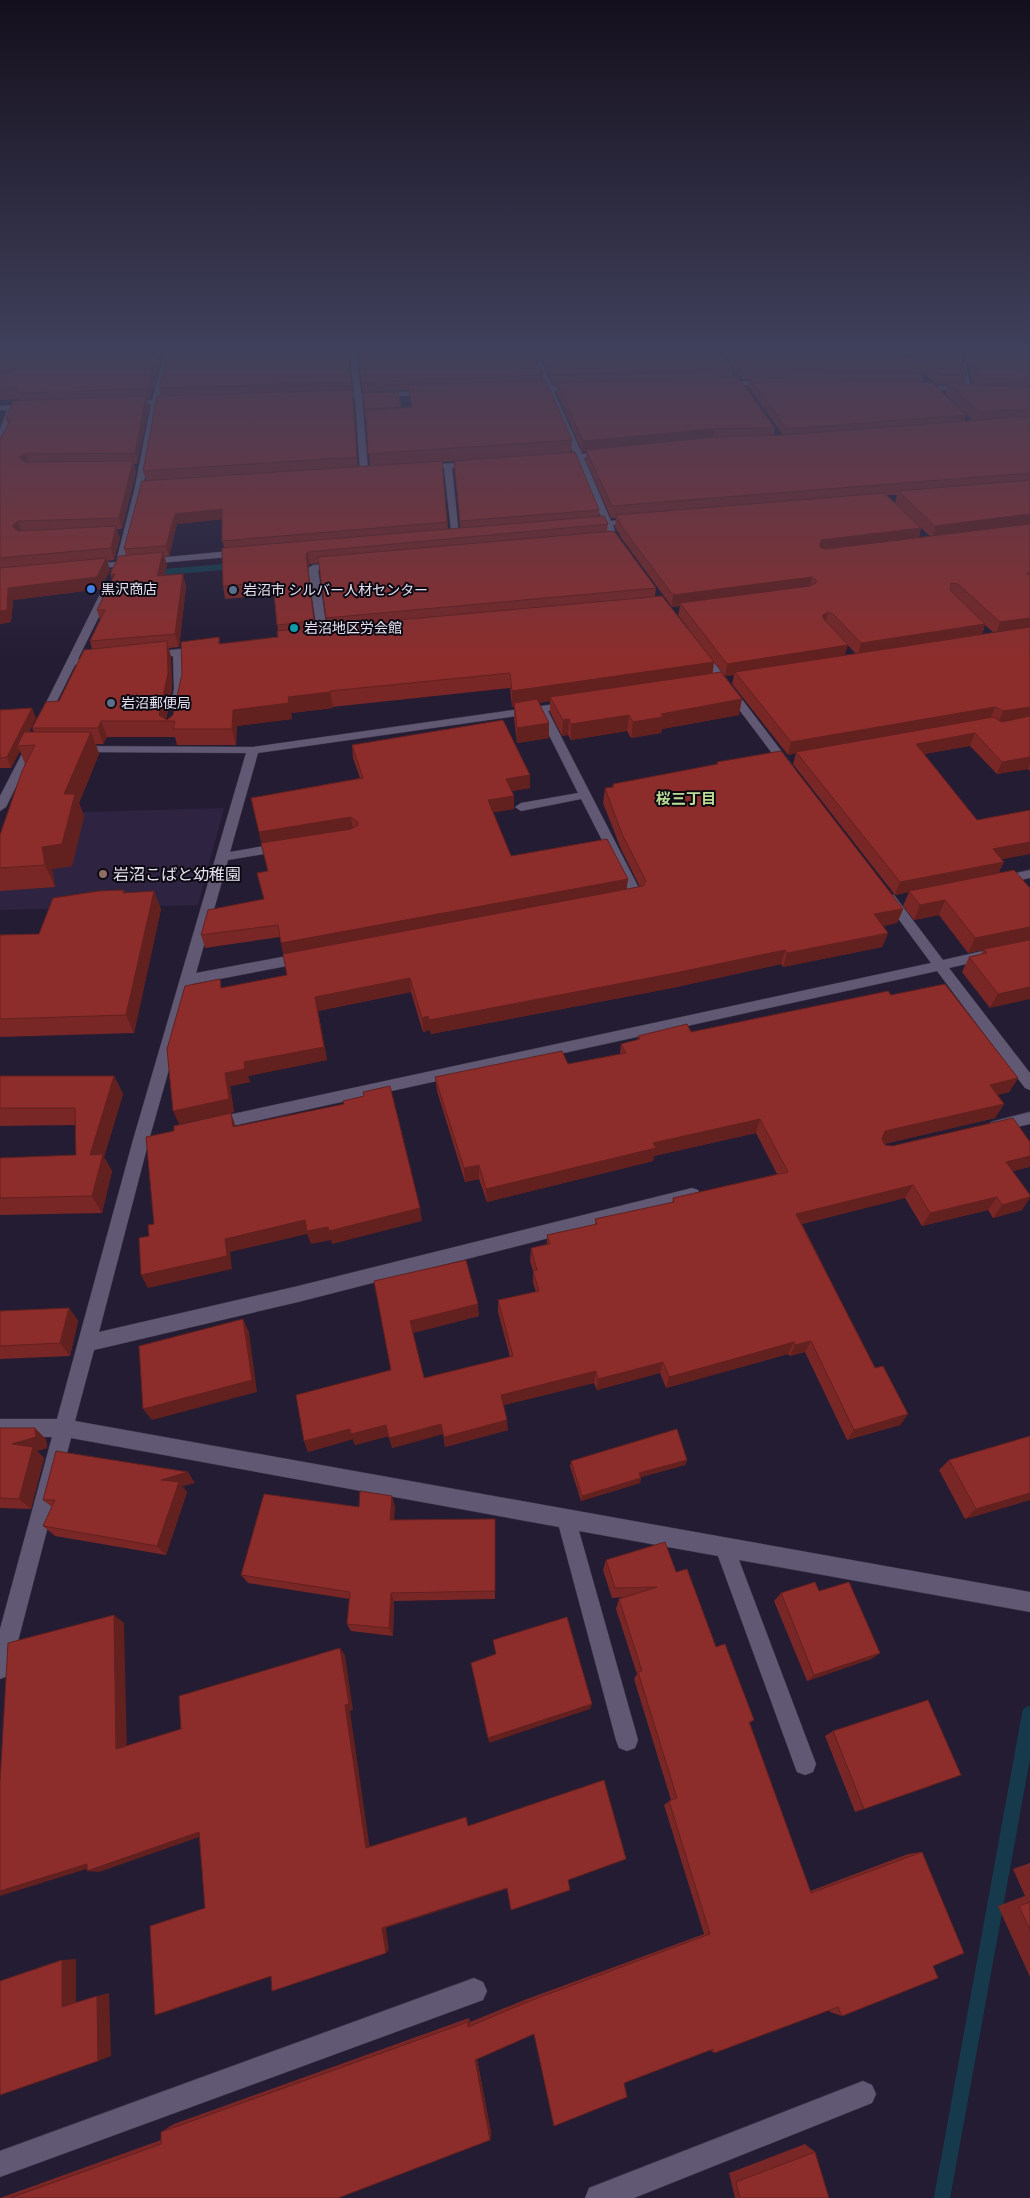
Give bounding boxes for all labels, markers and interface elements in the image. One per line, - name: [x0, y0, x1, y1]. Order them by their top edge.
- place label: 黒沢商店: [101, 581, 157, 597]
- place label: 岩沼市 シルバー人材センター: [243, 582, 428, 598]
- marker: 黒沢商店: [85, 583, 97, 595]
- marker: 岩沼市 シルバー人材センター: [227, 584, 239, 596]
- place label: 岩沼地区労会館: [304, 620, 402, 636]
- marker: 岩沼地区労会館: [288, 622, 300, 634]
- place label: 岩沼郵便局: [121, 695, 191, 711]
- marker: 岩沼郵便局: [105, 697, 117, 709]
- district label: 桜三丁目: [656, 790, 716, 807]
- place label: 岩沼こばと幼稚園: [113, 865, 241, 883]
- marker: 岩沼こばと幼稚園: [97, 868, 109, 880]

